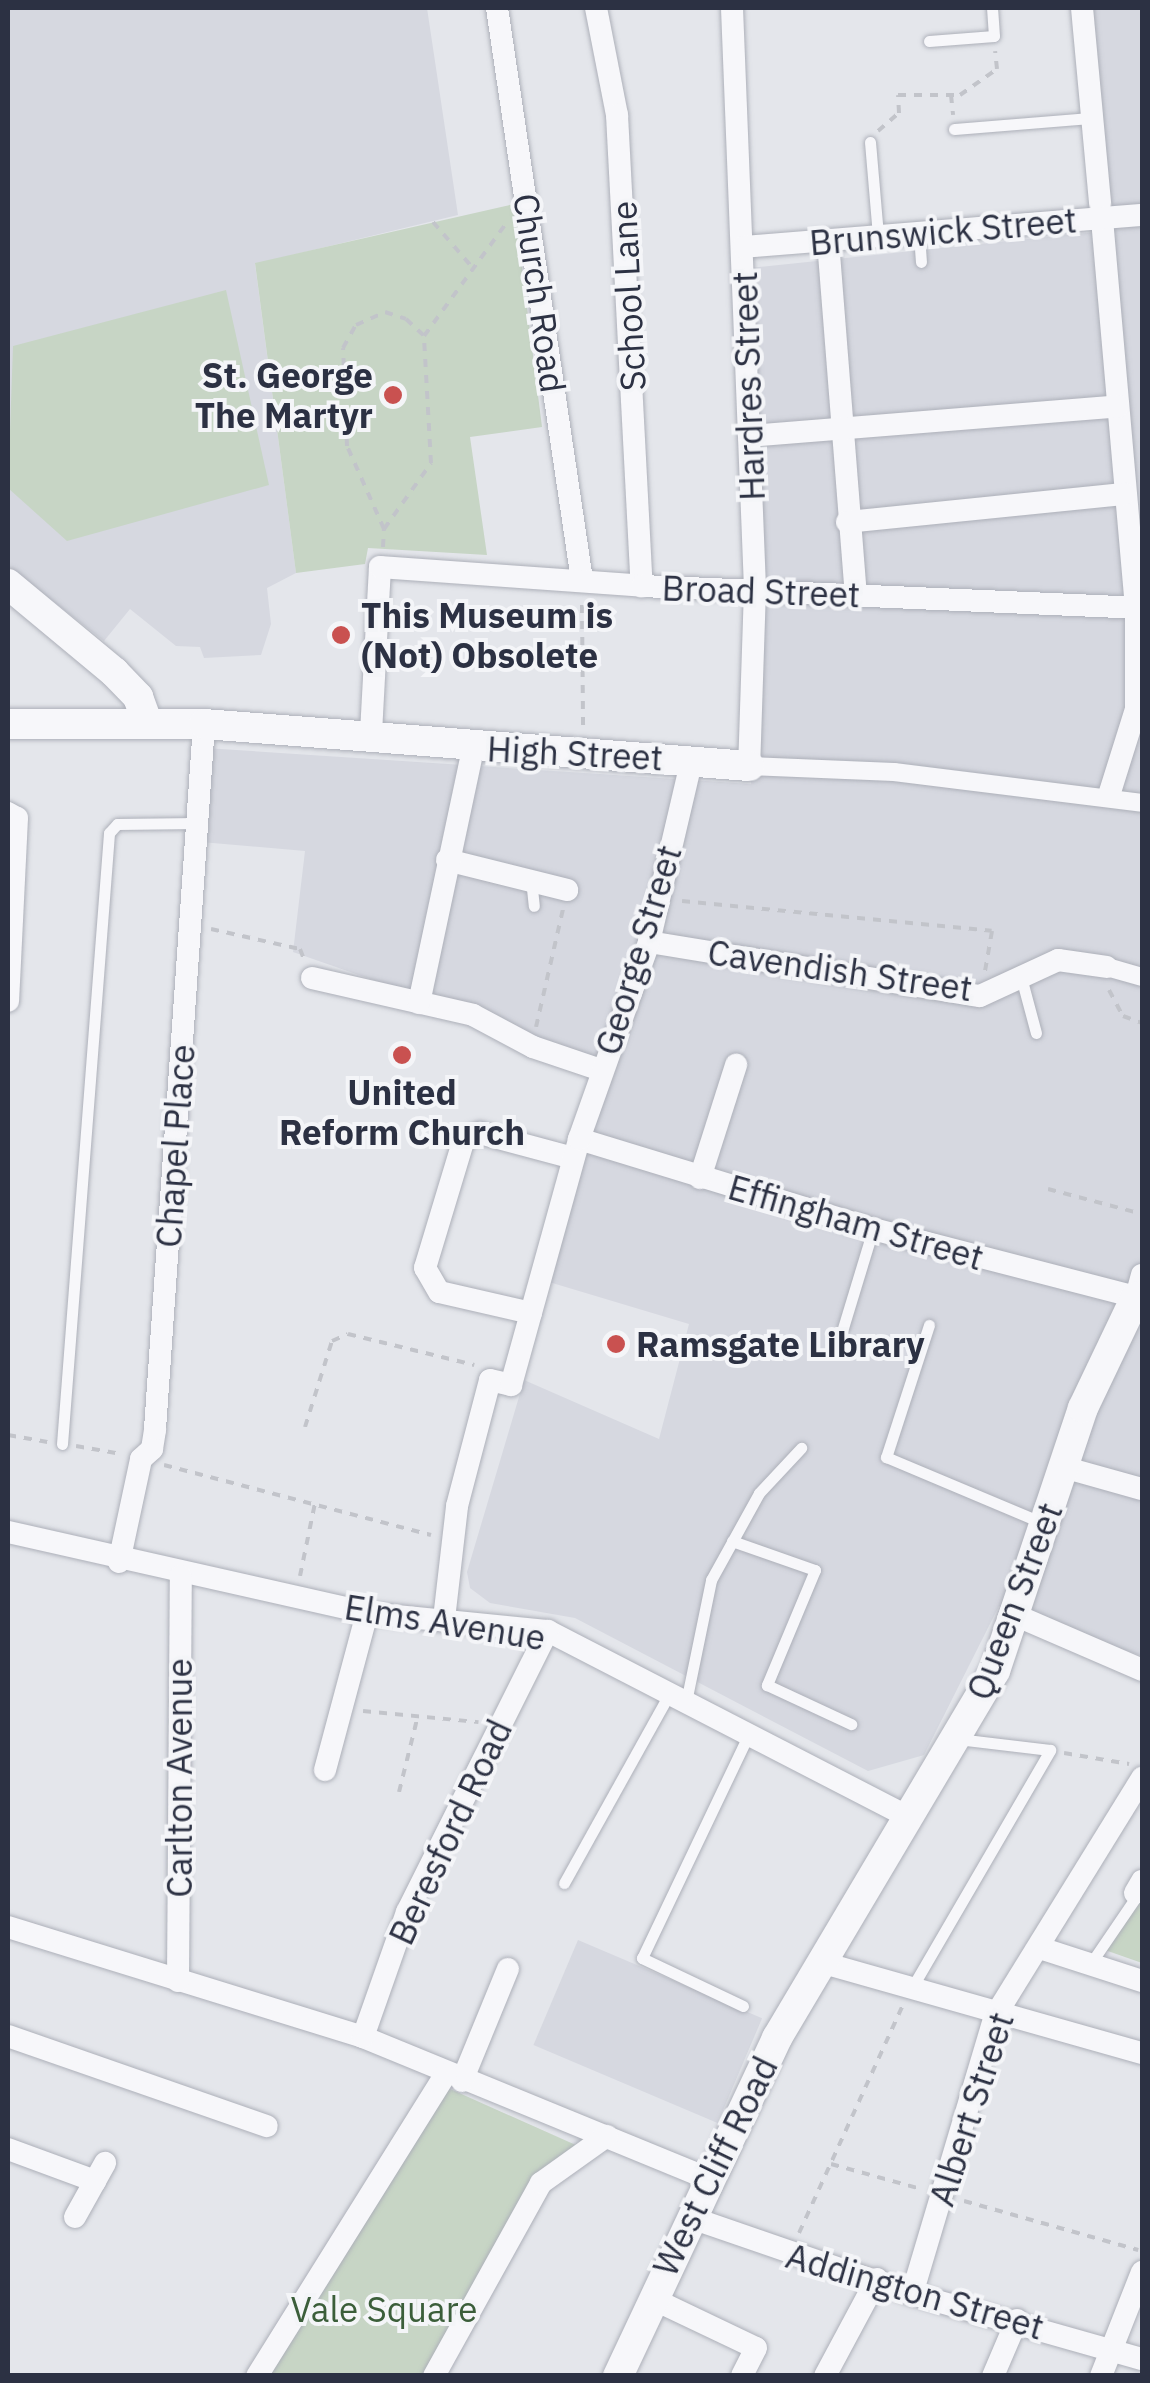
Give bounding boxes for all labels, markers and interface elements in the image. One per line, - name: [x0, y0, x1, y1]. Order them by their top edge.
- street label: Church Road: [505, 191, 575, 395]
- street label: Brunswick Street: [808, 198, 1078, 264]
- street label: School Lane: [602, 200, 654, 392]
- street label: Hardres Street: [723, 271, 773, 501]
- place label: St. George The Martyr: [195, 354, 373, 436]
- marker: St. George The Martyr: [382, 384, 404, 406]
- street label: Broad Street: [661, 567, 861, 615]
- place label: This Museum is (Not) Obsolete: [361, 594, 613, 676]
- marker: This Museum is (Not) Obsolete: [330, 624, 352, 646]
- street label: High Street: [486, 727, 664, 779]
- street label: George Street: [586, 840, 690, 1060]
- street label: Cavendish Street: [705, 931, 975, 1009]
- street label: Chapel Place: [147, 1043, 203, 1249]
- marker: United Reform Church: [391, 1044, 413, 1066]
- place label: United Reform Church: [279, 1071, 525, 1153]
- street label: Effingham Street: [724, 1166, 988, 1278]
- place label: Ramsgate Library: [636, 1323, 925, 1365]
- marker: Ramsgate Library: [605, 1333, 627, 1355]
- street label: Queen Street: [957, 1497, 1071, 1705]
- street label: Elms Avenue: [342, 1585, 548, 1659]
- street label: Carlton Avenue: [158, 1658, 200, 1898]
- street label: Beresford Road: [380, 1713, 520, 1951]
- street label: Albert Street: [920, 2007, 1022, 2211]
- street label: West Cliff Road: [644, 2050, 786, 2282]
- street label: Addington Street: [781, 2234, 1049, 2348]
- park label: Vale Square: [290, 2288, 478, 2330]

